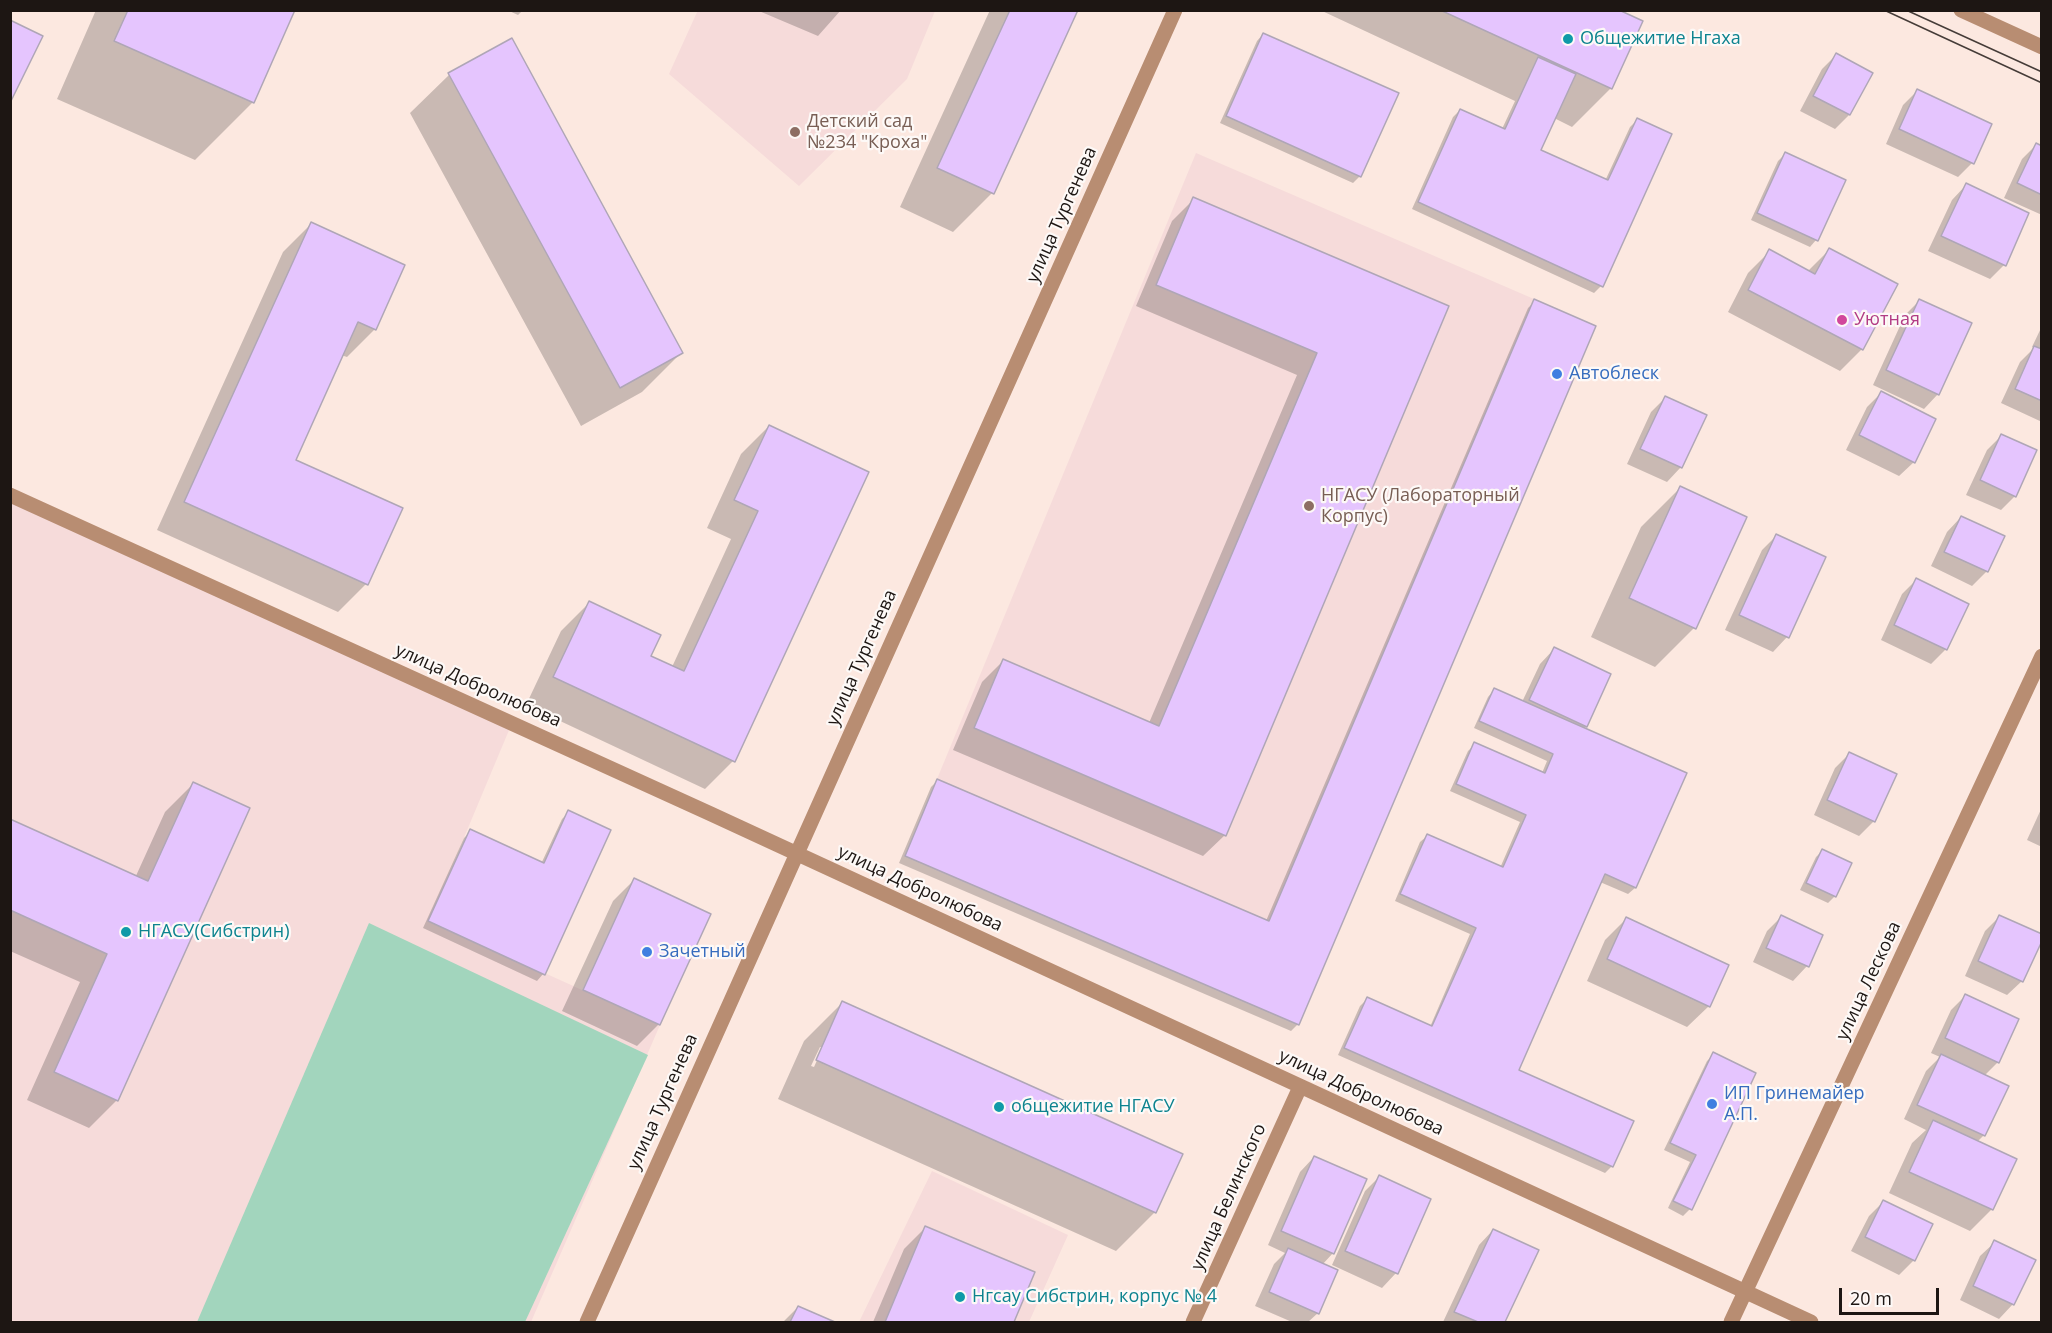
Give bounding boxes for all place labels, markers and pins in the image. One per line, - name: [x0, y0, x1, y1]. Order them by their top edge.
- place label: Общежитие Нгаха: [1580, 28, 1741, 50]
- marker: Общежитие Нгаха: [1561, 32, 1575, 46]
- place label: Детский сад №234 "Кроха": [807, 111, 927, 154]
- marker: Детский сад №234 "Кроха": [788, 125, 802, 139]
- place label: Уютная: [1854, 309, 1920, 331]
- marker: Уютная: [1835, 313, 1849, 327]
- place label: Автоблеск: [1569, 363, 1659, 385]
- marker: Автоблеск: [1550, 367, 1564, 381]
- place label: НГАСУ (Лабораторный Корпус): [1321, 485, 1520, 528]
- marker: НГАСУ (Лабораторный Корпус): [1302, 499, 1316, 513]
- place label: НГАСУ(Сибстрин): [138, 921, 290, 943]
- marker: НГАСУ(Сибстрин): [119, 925, 133, 939]
- place label: Зачетный: [659, 941, 746, 963]
- marker: Зачетный: [640, 945, 654, 959]
- place label: ИП Гринемайер А.П.: [1724, 1083, 1865, 1126]
- place label: общежитие НГАСУ: [1011, 1096, 1175, 1118]
- marker: ИП Гринемайер А.П.: [1705, 1097, 1719, 1111]
- marker: общежитие НГАСУ: [992, 1100, 1006, 1114]
- place label: Нгсау Сибстрин, корпус № 4: [972, 1286, 1217, 1308]
- marker: Нгсау Сибстрин, корпус № 4: [953, 1290, 967, 1304]

